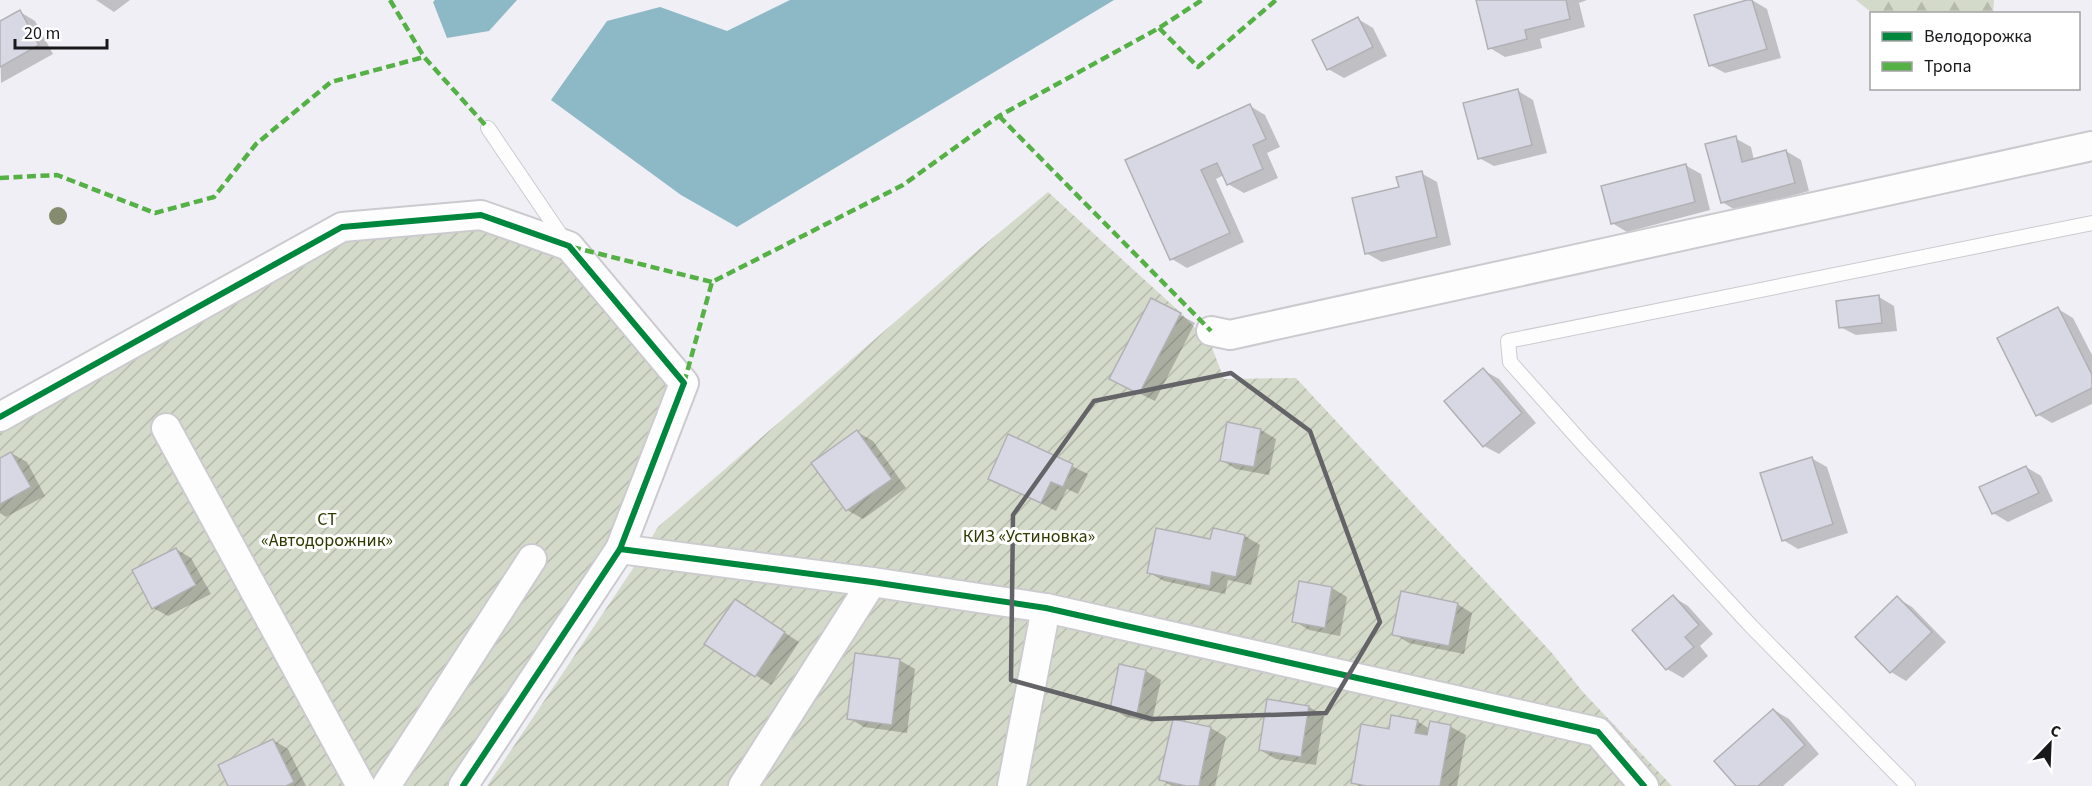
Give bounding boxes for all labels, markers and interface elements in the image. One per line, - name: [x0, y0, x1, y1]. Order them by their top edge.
- scale bar: [15, 12, 106, 50]
- legend: [1870, 12, 2080, 90]
- text: 20 m: [24, 21, 60, 46]
- text: Велодорожка: [1924, 24, 2032, 49]
- text: Тропа: [1924, 54, 1972, 79]
- park label: СТ «Автодорожник»: [261, 507, 393, 553]
- park label: КИЗ «Устиновка»: [963, 524, 1095, 549]
- north arrow: [2020, 714, 2080, 774]
- text: С: [2047, 719, 2064, 743]

